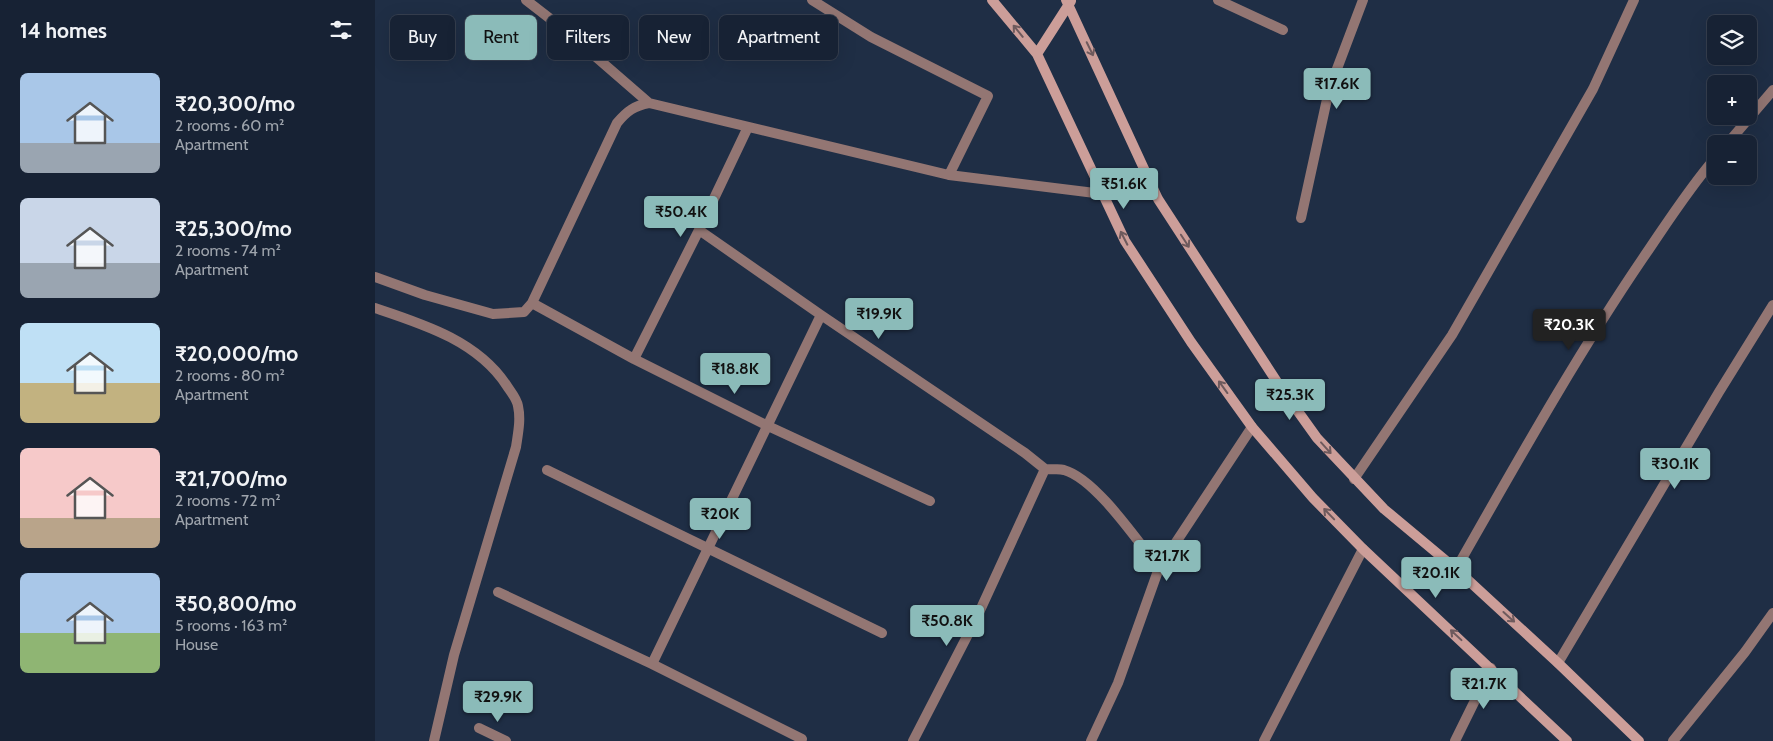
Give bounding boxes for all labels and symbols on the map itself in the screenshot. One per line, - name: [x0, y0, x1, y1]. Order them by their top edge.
- one-way arrow: [1012, 25, 1024, 38]
- one-way arrow: [1086, 41, 1095, 56]
- pin: ₹17.6K: [1296, 68, 1378, 110]
- pin: ₹51.6K: [1083, 168, 1165, 210]
- pin: ₹50.4K: [640, 196, 722, 238]
- one-way arrow: [1119, 230, 1129, 245]
- one-way arrow: [1180, 234, 1191, 248]
- pin: ₹19.9K: [838, 298, 920, 340]
- pin: ₹20.3K: [1528, 308, 1610, 351]
- pin: ₹18.8K: [694, 352, 776, 395]
- pin: ₹25.3K: [1249, 378, 1331, 421]
- one-way arrow: [1218, 380, 1228, 394]
- one-way arrow: [1320, 441, 1332, 454]
- pin: ₹30.1K: [1634, 448, 1716, 490]
- pin: ₹20K: [690, 498, 750, 540]
- one-way arrow: [1323, 508, 1335, 520]
- pin: ₹21.7K: [1126, 540, 1208, 582]
- pin: ₹20.1K: [1395, 556, 1477, 599]
- pin: ₹50.8K: [906, 604, 988, 647]
- one-way arrow: [1502, 611, 1515, 623]
- one-way arrow: [1449, 629, 1462, 641]
- pin: ₹21.7K: [1443, 668, 1525, 710]
- pin: ₹29.9K: [457, 680, 539, 723]

